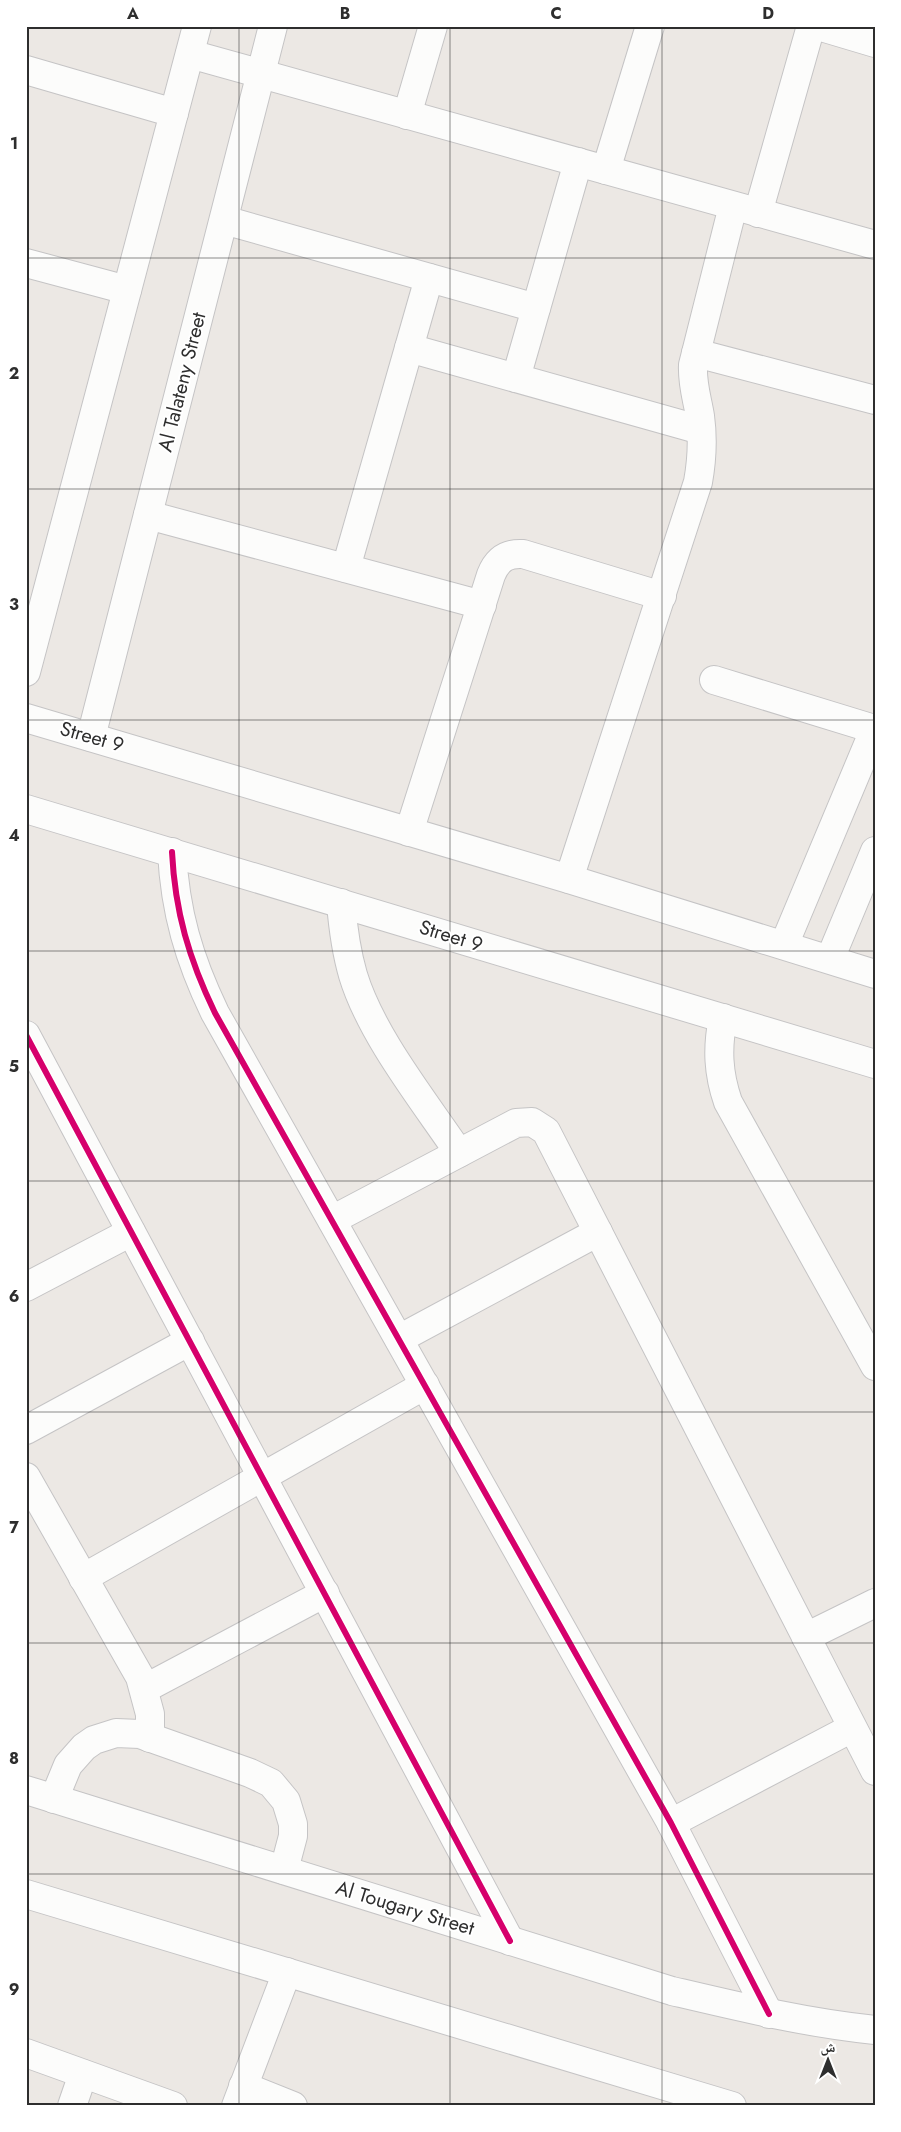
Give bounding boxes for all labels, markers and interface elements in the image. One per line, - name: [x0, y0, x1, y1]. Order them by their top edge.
- text: A: [126, 2, 139, 25]
- text: B: [340, 2, 350, 25]
- text: C: [550, 2, 562, 25]
- text: D: [762, 2, 774, 25]
- text: 1: [10, 132, 18, 155]
- street label: Al Talateny Street: [151, 309, 213, 455]
- text: 2: [9, 362, 19, 385]
- text: 3: [9, 593, 19, 616]
- street label: Street 9: [57, 714, 127, 760]
- text: 4: [8, 824, 20, 847]
- street label: Street 9: [416, 913, 486, 959]
- text: 5: [9, 1055, 19, 1078]
- text: 6: [9, 1285, 19, 1308]
- text: 7: [9, 1516, 19, 1539]
- text: 8: [9, 1747, 19, 1770]
- street label: Al Tougary Street: [332, 1873, 478, 1943]
- text: 9: [9, 1978, 19, 2001]
- north arrow: [804, 2034, 854, 2084]
- text: ش: [821, 2037, 836, 2057]

